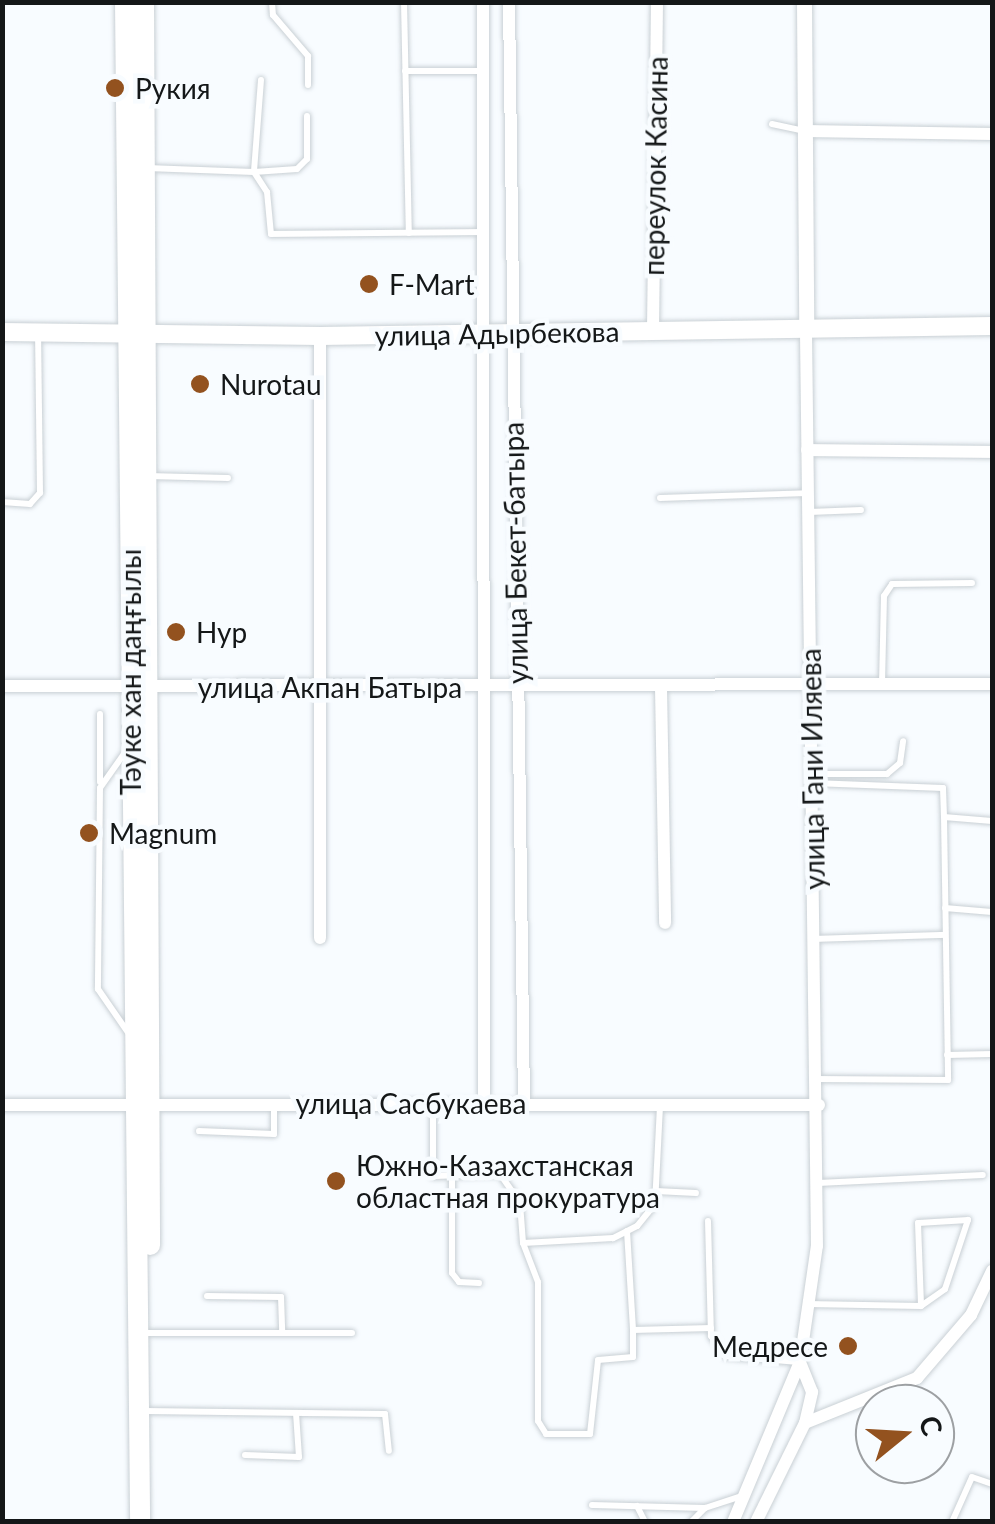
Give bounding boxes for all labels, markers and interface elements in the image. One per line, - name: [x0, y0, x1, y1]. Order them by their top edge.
- street label: переулок Касина: [636, 56, 674, 276]
- place label: Рукия: [135, 71, 211, 105]
- marker: Рукия: [104, 77, 126, 99]
- place label: F-Mart: [389, 267, 475, 301]
- marker: F-Mart: [358, 273, 380, 295]
- street label: улица Адырбекова: [374, 314, 620, 352]
- place label: Nurotau: [220, 367, 322, 401]
- marker: Nurotau: [189, 373, 211, 395]
- street label: улица Бекет-батыра: [496, 422, 534, 684]
- street label: Тәуке хан даңғылы: [113, 549, 147, 795]
- place label: Нур: [196, 615, 247, 649]
- marker: Нур: [165, 621, 187, 643]
- street label: улица Гани Иляева: [793, 648, 831, 890]
- street label: улица Акпан Батыра: [198, 670, 462, 704]
- place label: Magnum: [109, 816, 217, 850]
- marker: Magnum: [78, 822, 100, 844]
- street label: улица Сасбукаева: [296, 1086, 526, 1120]
- place label: Южно-Казахстанская областная прокуратура: [356, 1148, 660, 1214]
- marker: Южно-Казахстанская областная прокуратура: [325, 1170, 347, 1192]
- place label: Медресе: [712, 1329, 828, 1363]
- marker: Медресе: [837, 1335, 859, 1357]
- north arrow: [855, 1384, 955, 1484]
- text: С: [913, 1411, 951, 1439]

